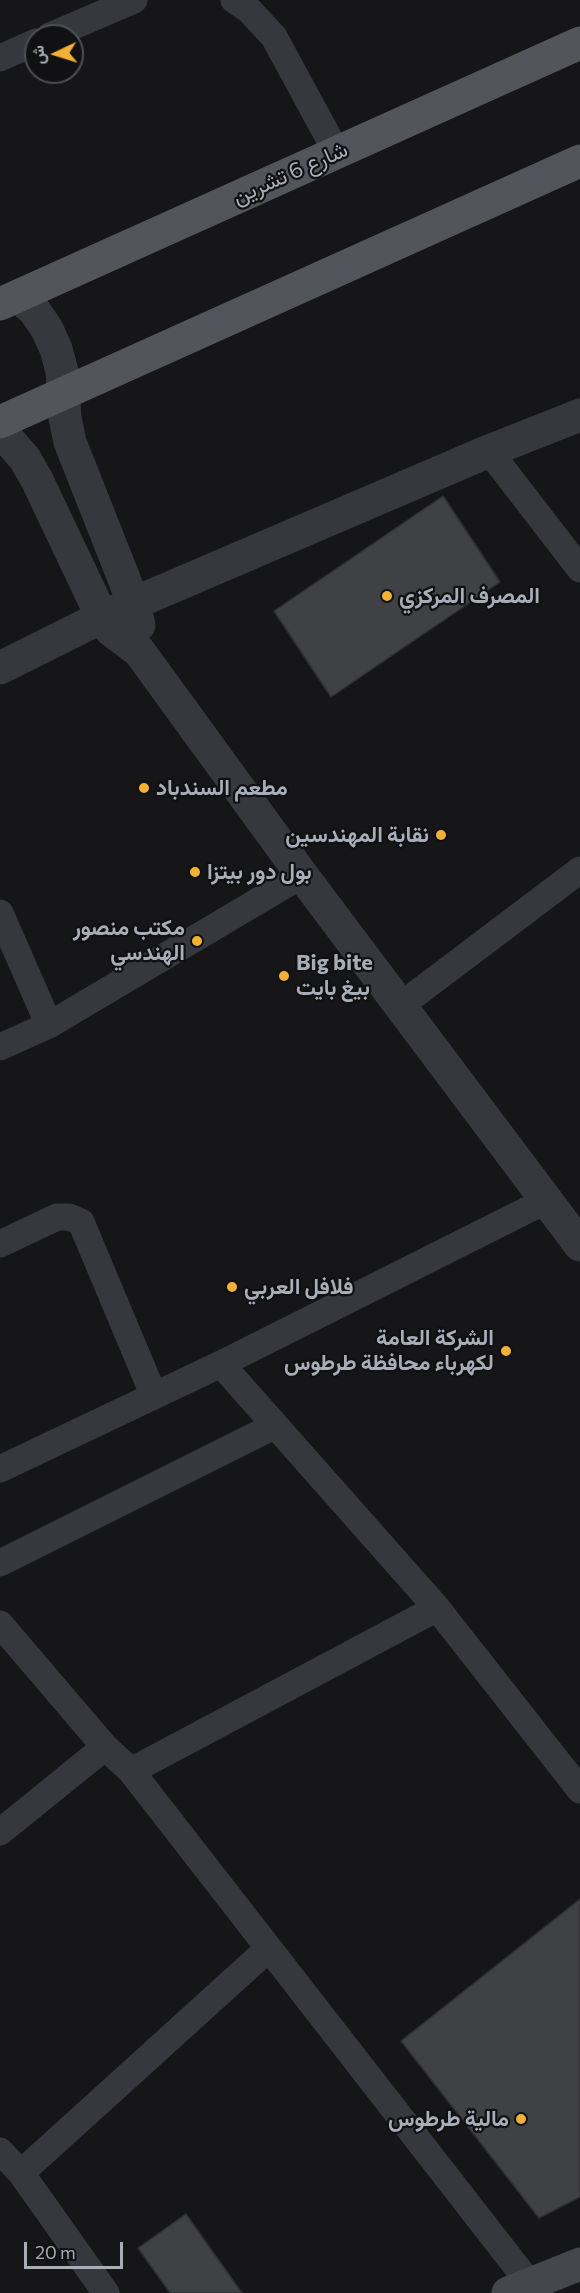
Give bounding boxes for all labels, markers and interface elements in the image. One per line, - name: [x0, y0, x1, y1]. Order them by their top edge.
- north arrow: [24, 24, 84, 84]
- text: ش: [27, 45, 48, 65]
- street label: شارع 6 تشرين: [228, 136, 352, 210]
- place label: المصرف المركزي: [399, 583, 540, 609]
- marker: المصرف المركزي: [380, 589, 394, 603]
- place label: مطعم السندباد: [156, 775, 288, 801]
- marker: مطعم السندباد: [137, 781, 151, 795]
- place label: نقابة المهندسين: [285, 822, 429, 848]
- marker: نقابة المهندسين: [434, 828, 448, 842]
- place label: بول دور بيتزا: [207, 859, 312, 885]
- marker: بول دور بيتزا: [188, 865, 202, 879]
- place label: مكتب منصور الهندسي: [73, 915, 185, 966]
- marker: مكتب منصور الهندسي: [190, 934, 204, 948]
- place label: Big bite بيغ بايت: [296, 950, 373, 1002]
- marker: Big bite بيغ بايت: [277, 969, 291, 983]
- place label: فلافل العربي: [244, 1274, 354, 1300]
- marker: فلافل العربي: [225, 1280, 239, 1294]
- place label: الشركة العامة لكهرباء محافظة طرطوس: [284, 1325, 494, 1376]
- marker: الشركة العامة لكهرباء محافظة طرطوس: [499, 1344, 513, 1358]
- place label: مالية طرطوس: [388, 2106, 509, 2132]
- marker: مالية طرطوس: [514, 2112, 528, 2126]
- scale bar: [27, 2230, 126, 2268]
- text: 20 m: [35, 2241, 76, 2263]

